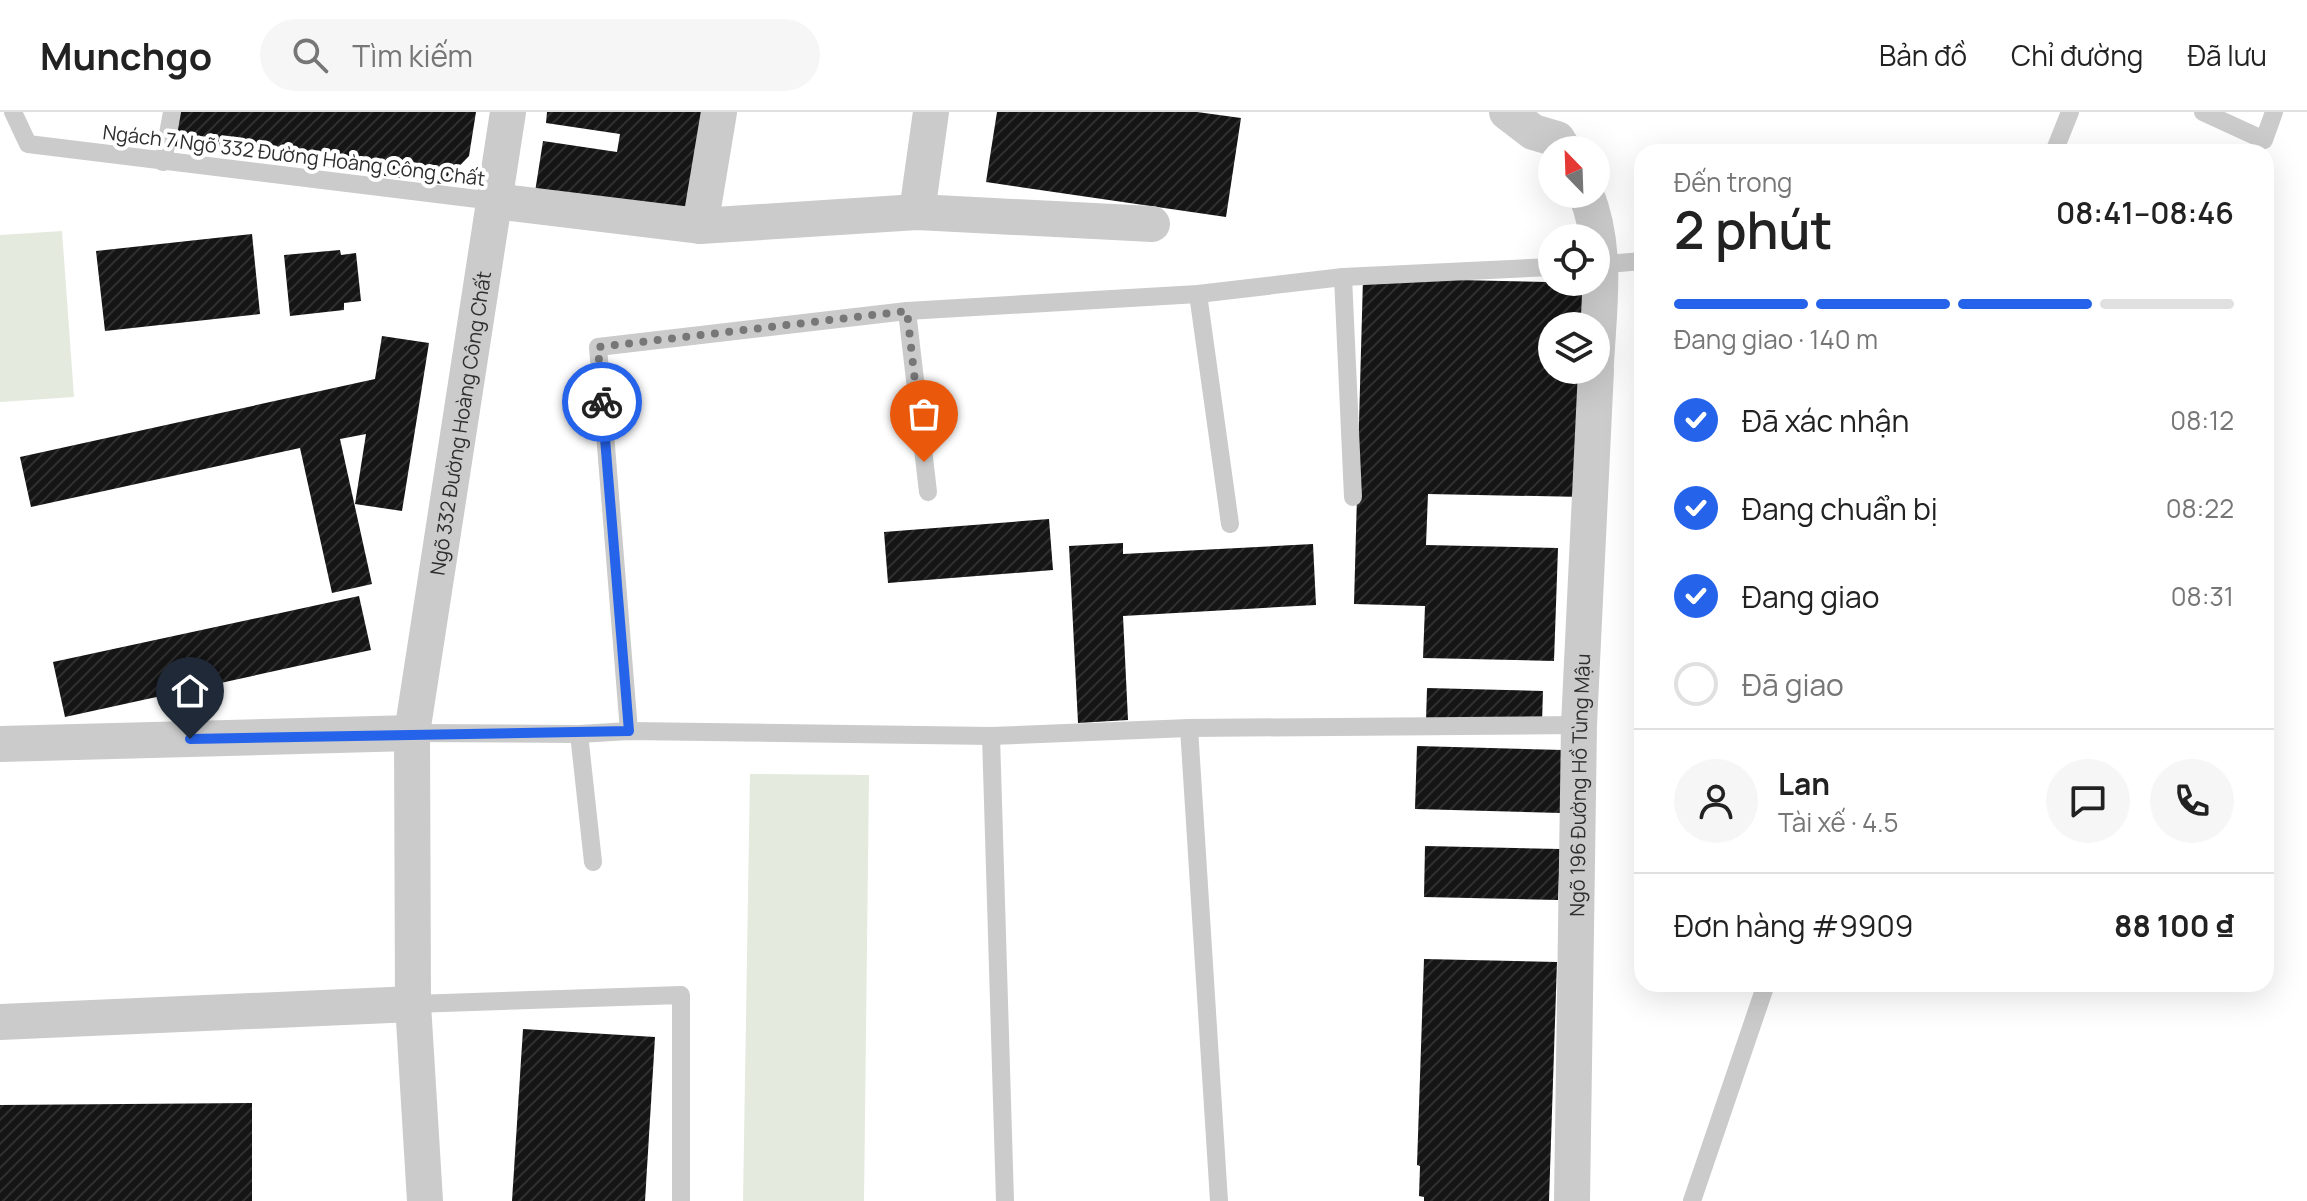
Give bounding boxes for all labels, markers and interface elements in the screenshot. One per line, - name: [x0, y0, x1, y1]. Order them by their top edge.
- search box: [260, 19, 820, 91]
- text: Munchgo: [40, 29, 212, 81]
- icon: search: [288, 33, 332, 77]
- text: Tìm kiếm: [352, 35, 473, 76]
- text: Bản đồ: [1879, 36, 1967, 74]
- text: Chỉ đường: [2011, 36, 2143, 74]
- text: Đã lưu: [2187, 36, 2267, 74]
- street label: Ngách 7 Ngõ 332 Đường Hoàng Công Chất: [101, 118, 487, 192]
- north arrow: [1538, 136, 1610, 208]
- map controls: [1538, 136, 1610, 384]
- text: Đến trong: [1674, 164, 1793, 200]
- text: 08:41–08:46: [2056, 192, 2234, 233]
- text: 2 phút: [1674, 194, 1832, 265]
- button: locate: [1538, 224, 1610, 296]
- street label: Ngõ 332 Đường Hoàng Công Chất: [423, 269, 497, 577]
- button: layers: [1538, 312, 1610, 384]
- text: Đang giao · 140 m: [1674, 321, 1878, 357]
- courier: [562, 362, 642, 442]
- icon: bike: [580, 380, 624, 424]
- pin: [890, 380, 958, 462]
- icon: bag: [902, 392, 946, 436]
- icon: check: [1674, 398, 1718, 442]
- text: Đã xác nhận: [1742, 400, 1909, 441]
- text: 08:12: [2170, 402, 2234, 438]
- icon: check: [1674, 486, 1718, 530]
- text: Đang chuẩn bị: [1742, 488, 1938, 529]
- text: 08:22: [2166, 490, 2234, 526]
- icon: check: [1674, 574, 1718, 618]
- text: Đang giao: [1742, 576, 1879, 617]
- text: 08:31: [2171, 578, 2234, 614]
- street label: Ngõ 196 Đường Hồ Tùng Mậu: [1563, 653, 1596, 917]
- pin: [156, 657, 224, 739]
- text: Đã giao: [1742, 664, 1844, 705]
- icon: home: [168, 669, 212, 713]
- button: person: [1674, 759, 1758, 843]
- button: chat: [2046, 759, 2130, 843]
- button: phone: [2150, 759, 2234, 843]
- text: Lan: [1778, 763, 1830, 804]
- text: Tài xế · 4.5: [1778, 804, 1898, 840]
- text: Đơn hàng #9909: [1674, 905, 1913, 946]
- text: 88 100 ₫: [2114, 905, 2234, 946]

